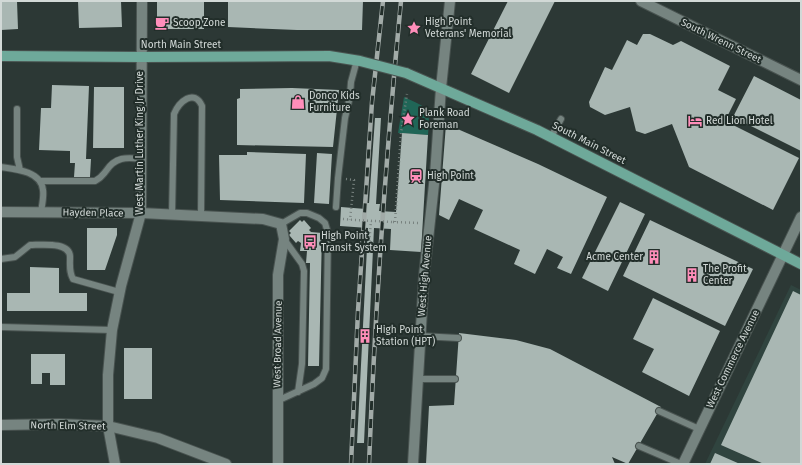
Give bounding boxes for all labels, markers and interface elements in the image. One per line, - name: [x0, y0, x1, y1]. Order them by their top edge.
- cafe icon: Scoop Zone: [154, 15, 170, 31]
- place label: High Point Veterans' Memorial: [425, 16, 511, 40]
- street label: South Wrenn Street: [679, 16, 764, 66]
- place label: Scoop Zone: [173, 17, 225, 29]
- place icon: High Point Veterans' Memorial: [406, 20, 422, 36]
- street label: North Main Street: [141, 39, 222, 51]
- street label: West Martin Luther King Jr Drive: [134, 71, 146, 215]
- place label: Donco Kids Furniture: [309, 90, 360, 114]
- shop icon: Donco Kids Furniture: [290, 94, 306, 110]
- place label: Plank Road Foreman: [419, 107, 470, 131]
- place icon: Plank Road Foreman: [400, 111, 416, 127]
- hotel icon: Red Lion Hotel: [687, 113, 703, 129]
- place label: Red Lion Hotel: [706, 115, 773, 127]
- street label: South Main Street: [550, 119, 628, 167]
- station icon: High Point: [408, 168, 424, 184]
- place label: High Point: [427, 170, 474, 182]
- street label: Hayden Place: [62, 206, 124, 220]
- place label: High Point Transit System: [321, 230, 387, 254]
- bus stop icon: High Point Transit System: [302, 234, 318, 250]
- street label: West High Avenue: [415, 235, 435, 317]
- building icon: Acme Center: [646, 249, 662, 265]
- place label: Acme Center: [586, 251, 643, 263]
- place label: The Profit Center: [703, 263, 747, 287]
- building icon: The Profit Center: [684, 267, 700, 283]
- street label: West Broad Avenue: [271, 300, 285, 388]
- street label: West Commerce Avenue: [704, 308, 762, 410]
- place label: High Point Station (HPT): [376, 324, 435, 348]
- building icon: High Point Station (HPT): [357, 328, 373, 344]
- street label: North Elm Street: [30, 419, 106, 433]

